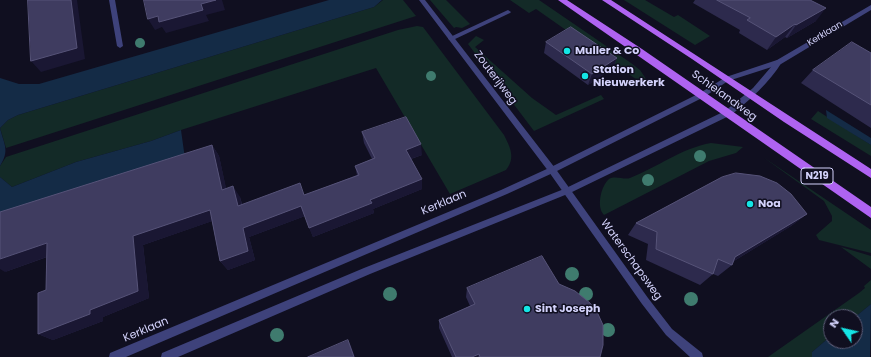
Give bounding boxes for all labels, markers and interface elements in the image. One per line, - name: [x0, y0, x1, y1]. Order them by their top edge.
- street label: Kerklaan: [805, 19, 845, 49]
- place label: Muller & Co: [575, 44, 639, 58]
- marker: Muller & Co: [562, 46, 572, 56]
- street label: Zouterijweg: [471, 49, 519, 107]
- place label: Station Nieuwerkerk: [593, 63, 665, 89]
- street label: Schielandweg: [689, 68, 759, 124]
- marker: Station Nieuwerkerk: [580, 71, 590, 81]
- road number: N219: [801, 168, 833, 184]
- street label: Kerklaan: [419, 188, 469, 218]
- place label: Noa: [758, 197, 781, 211]
- marker: Noa: [745, 199, 755, 209]
- street label: Waterschapsweg: [597, 217, 665, 303]
- place label: Sint Joseph: [535, 302, 600, 316]
- marker: Sint Joseph: [522, 304, 532, 314]
- north arrow: [823, 309, 863, 349]
- street label: Kerklaan: [121, 315, 171, 345]
- text: N: [825, 315, 843, 331]

